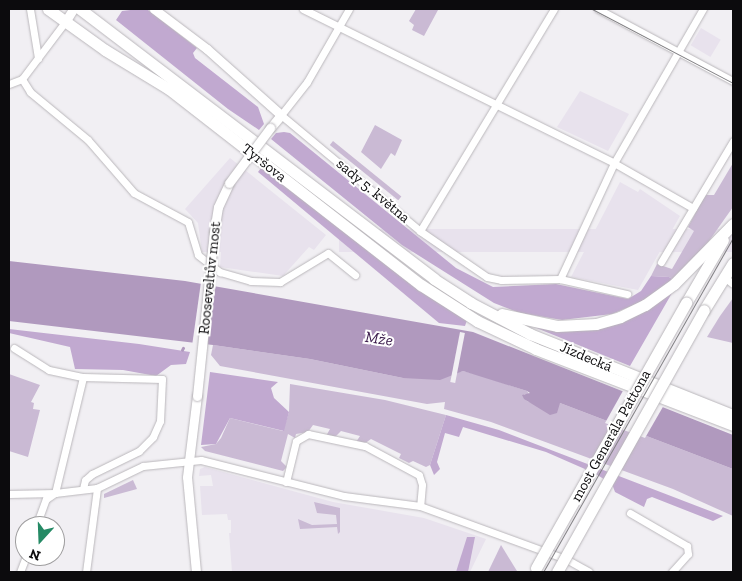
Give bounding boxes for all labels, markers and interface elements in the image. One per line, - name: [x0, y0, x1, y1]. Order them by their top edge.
- street label: Tyršova: [238, 140, 290, 186]
- street label: sady 5. května: [332, 155, 414, 227]
- street label: Rooseveltův most: [195, 220, 225, 336]
- water label: Mže: [364, 328, 394, 350]
- street label: Jízdecká: [557, 338, 615, 376]
- street label: most Generála Pattona: [567, 367, 655, 505]
- north arrow: [15, 516, 65, 566]
- text: N: [27, 545, 43, 564]

